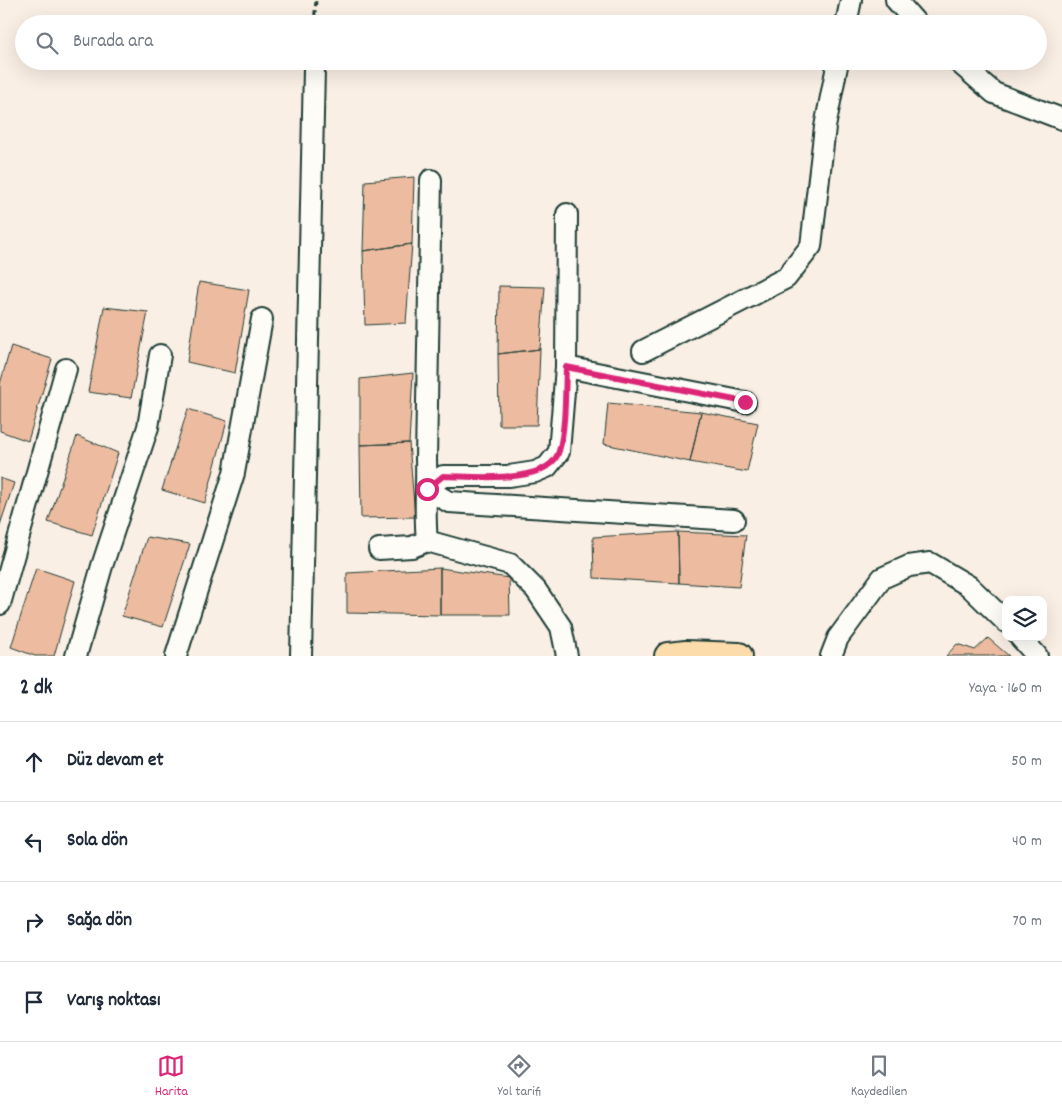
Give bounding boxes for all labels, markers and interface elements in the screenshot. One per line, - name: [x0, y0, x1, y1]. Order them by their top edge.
- search box: [15, 15, 1047, 70]
- icon: search: [33, 29, 61, 57]
- text: Burada ara: [73, 29, 153, 56]
- route end: [734, 391, 757, 414]
- route start: [416, 478, 439, 501]
- map controls: [1002, 596, 1047, 641]
- button: layers: [1002, 596, 1047, 641]
- text: 2 dk: [20, 674, 52, 704]
- text: Yaya · 160 m: [969, 677, 1042, 700]
- icon: ahead: [20, 748, 48, 776]
- text: Düz devam et: [67, 748, 163, 775]
- text: 50 m: [1011, 750, 1042, 773]
- icon: left: [20, 828, 48, 856]
- text: Sola dön: [67, 828, 128, 855]
- text: 40 m: [1012, 830, 1042, 853]
- icon: right: [20, 908, 48, 936]
- text: Sağa dön: [67, 908, 132, 935]
- text: 70 m: [1012, 910, 1042, 933]
- icon: arrive: [20, 988, 48, 1016]
- text: Varış noktası: [67, 988, 161, 1015]
- tab: Harita: [155, 1052, 188, 1102]
- tab: Yol tarifi: [497, 1052, 541, 1102]
- tab: Kaydedilen: [851, 1052, 907, 1102]

